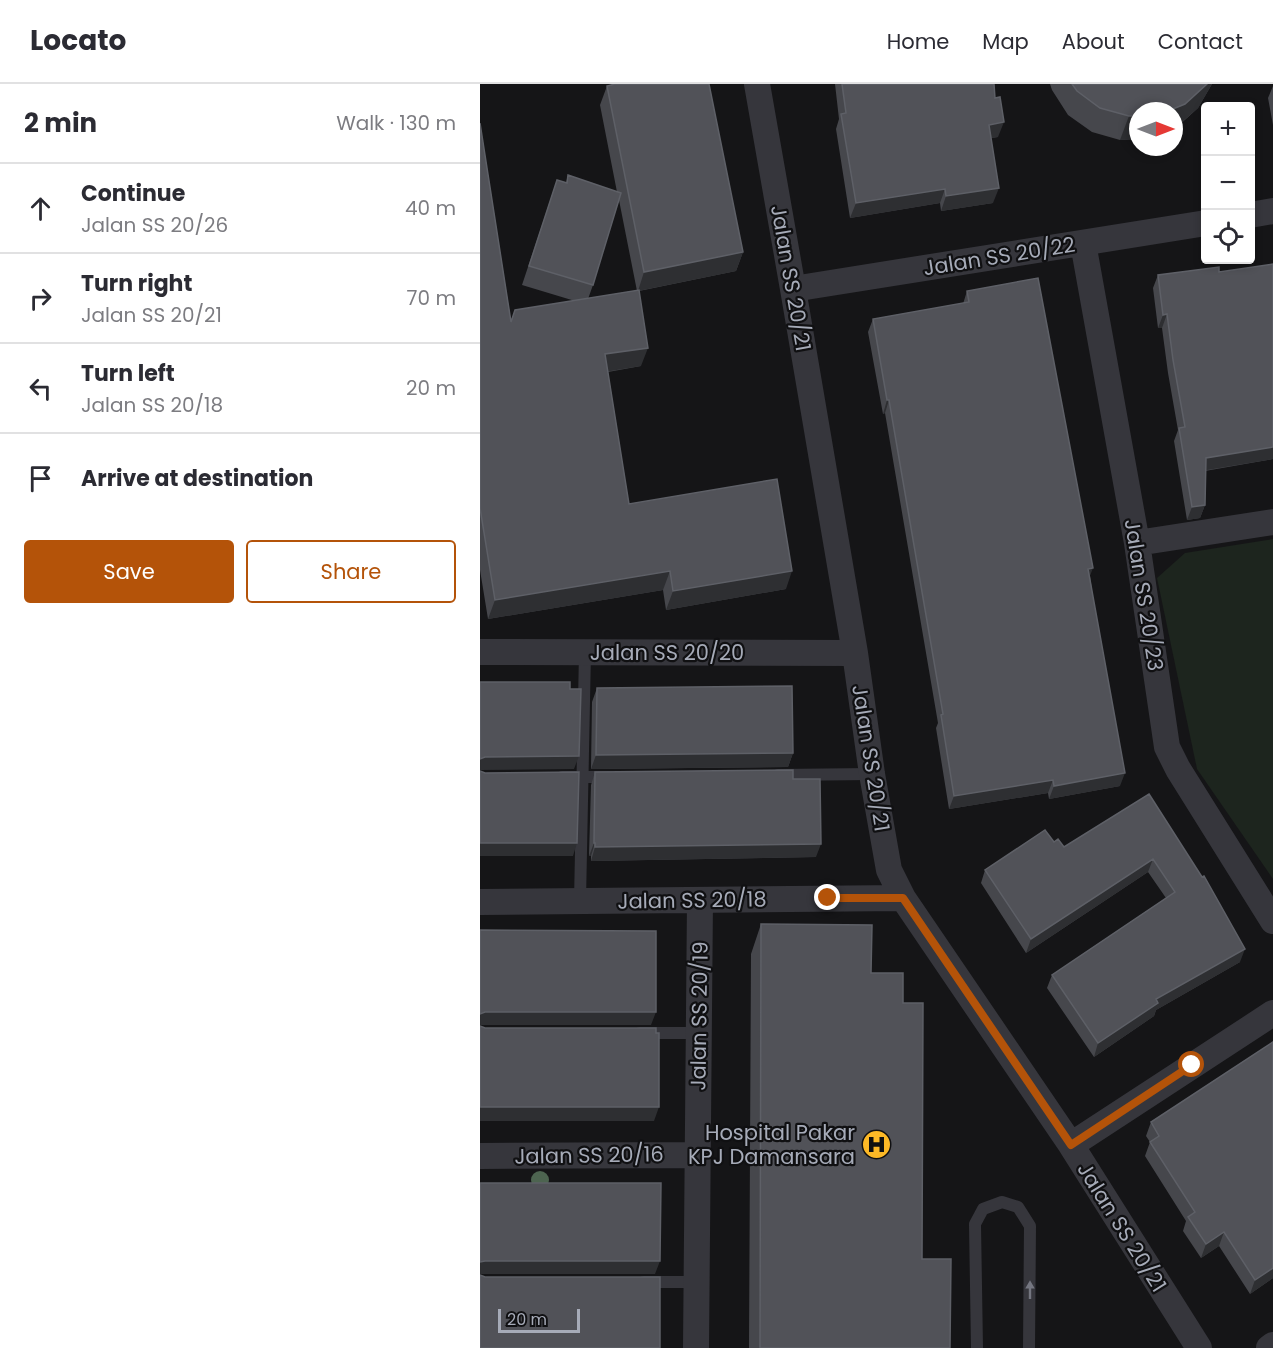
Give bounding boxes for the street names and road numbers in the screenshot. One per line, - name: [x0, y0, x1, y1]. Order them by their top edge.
- street label: Jalan SS 20/21: [764, 203, 818, 353]
- street label: Jalan SS 20/22: [921, 230, 1077, 282]
- street label: Jalan SS 20/23: [1118, 517, 1170, 673]
- street label: Jalan SS 20/20: [590, 638, 744, 667]
- street label: Jalan SS 20/21: [845, 683, 897, 833]
- street label: Jalan SS 20/18: [617, 884, 767, 916]
- street label: Jalan SS 20/19: [683, 941, 715, 1091]
- street label: Jalan SS 20/16: [514, 1139, 664, 1171]
- street label: Jalan SS 20/21: [1070, 1157, 1174, 1297]

